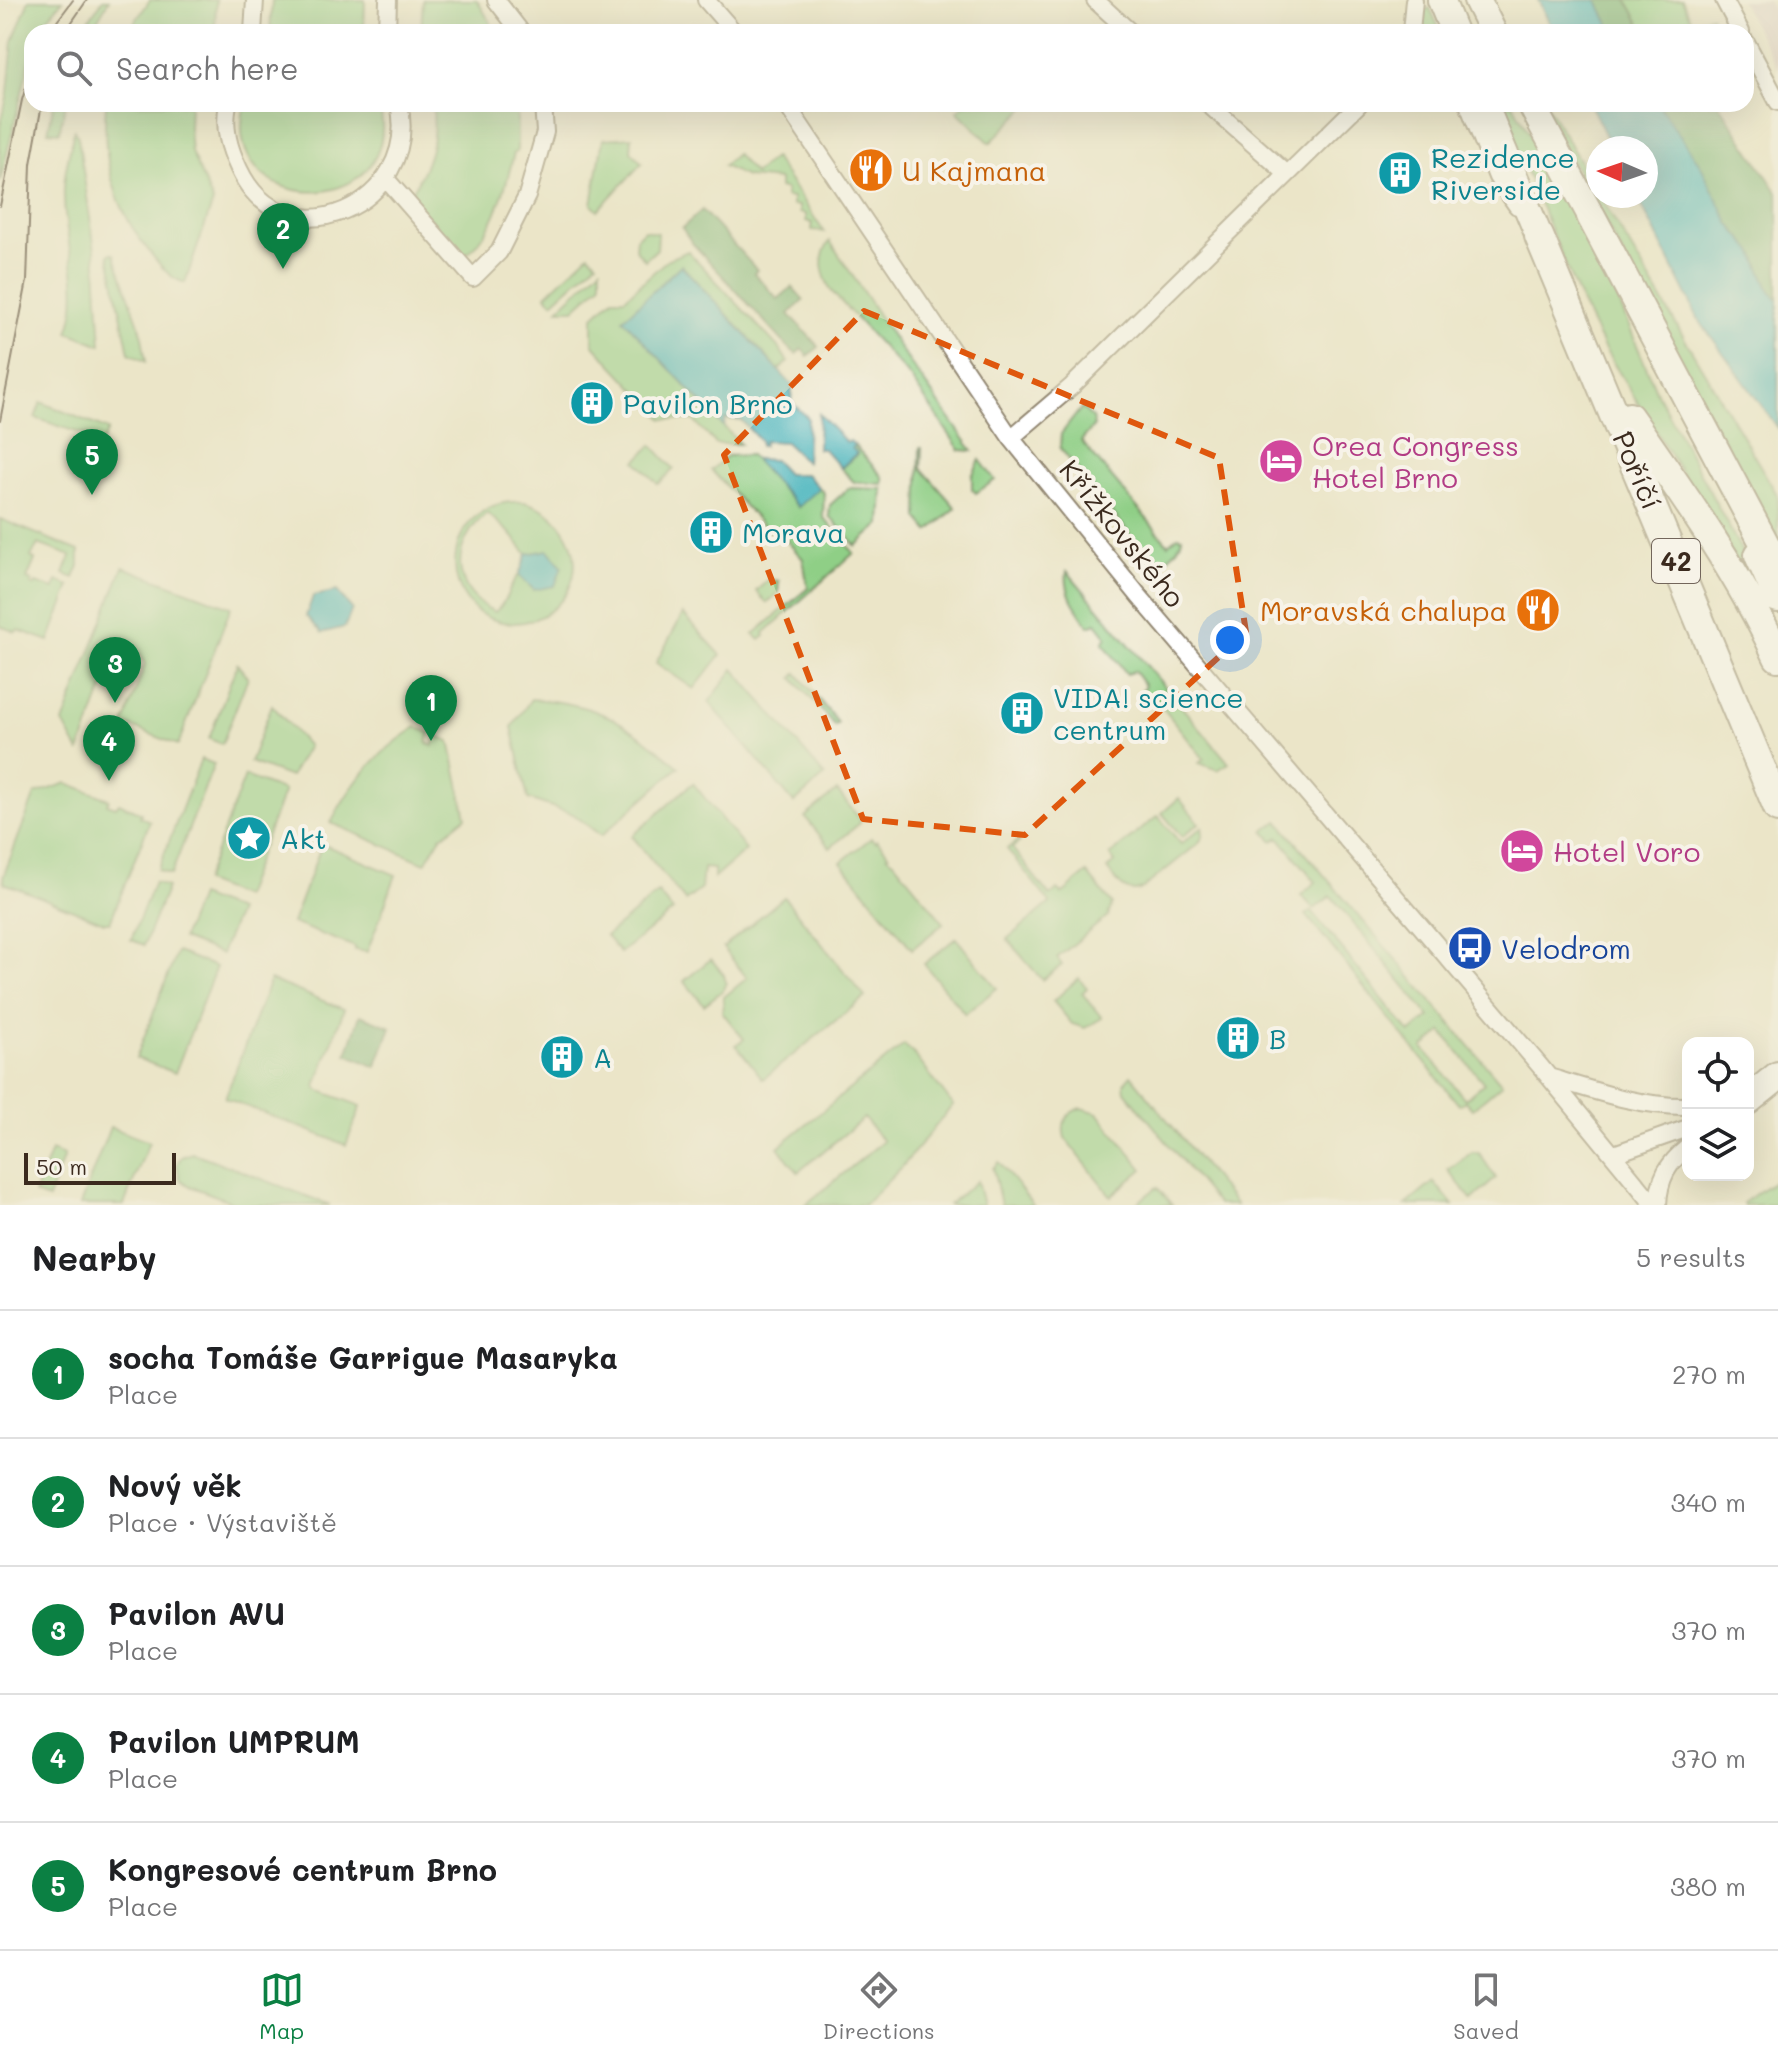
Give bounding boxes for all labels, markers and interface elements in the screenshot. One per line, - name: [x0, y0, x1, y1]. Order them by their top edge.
- search box: [24, 24, 1754, 112]
- icon: search: [52, 46, 96, 90]
- text: Search here: [116, 48, 299, 88]
- north arrow: [1586, 136, 1658, 208]
- place label: Rezidence Riverside: [1431, 139, 1575, 207]
- restaurant icon: U Kajmana: [847, 146, 895, 194]
- building icon: Rezidence Riverside: [1376, 149, 1424, 197]
- place label: U Kajmana: [902, 152, 1046, 188]
- pin: 2: [257, 203, 309, 269]
- building icon: Pavilon Brno: [568, 379, 616, 427]
- place label: Pavilon Brno: [623, 385, 793, 421]
- street label: Poříčí: [1605, 425, 1671, 515]
- place label: Orea Congress Hotel Brno: [1312, 427, 1519, 495]
- pin: 5: [66, 429, 118, 495]
- hotel icon: Orea Congress Hotel Brno: [1257, 437, 1305, 485]
- street label: Křížkovského: [1052, 452, 1194, 614]
- building icon: Morava: [687, 508, 735, 556]
- place label: Morava: [742, 514, 845, 550]
- road number: 42: [1652, 539, 1700, 583]
- restaurant icon: Moravská chalupa: [1514, 586, 1562, 634]
- place label: Moravská chalupa: [1260, 592, 1507, 628]
- your location: [1210, 620, 1250, 660]
- pin: 3: [89, 637, 141, 703]
- pin: 1: [405, 675, 457, 741]
- place label: VIDA! science centrum: [1053, 679, 1244, 747]
- building icon: VIDA! science centrum: [998, 689, 1046, 737]
- pin: 4: [83, 715, 135, 781]
- place icon: Akt: [225, 814, 273, 862]
- place label: Akt: [280, 820, 327, 856]
- hotel icon: Hotel Voro: [1498, 827, 1546, 875]
- place label: Hotel Voro: [1553, 833, 1700, 869]
- bus stop icon: Velodrom: [1446, 924, 1494, 972]
- place label: Velodrom: [1501, 930, 1631, 966]
- building icon: B: [1214, 1014, 1262, 1062]
- place label: B: [1269, 1020, 1286, 1056]
- building icon: A: [538, 1033, 586, 1081]
- map controls: [1682, 1037, 1754, 1181]
- button: locate: [1682, 1037, 1754, 1109]
- place label: A: [593, 1039, 612, 1075]
- button: layers: [1682, 1109, 1754, 1181]
- scale bar: [24, 1149, 176, 1185]
- text: 50 m: [36, 1152, 87, 1181]
- text: Nearby: [32, 1235, 157, 1280]
- text: 5 results: [1636, 1240, 1746, 1274]
- text: socha Tomáše Garrigue Masaryka: [108, 1337, 618, 1377]
- text: 1: [52, 1357, 64, 1391]
- text: 270 m: [1672, 1357, 1746, 1391]
- text: Place: [108, 1377, 178, 1411]
- text: Nový věk: [108, 1465, 242, 1505]
- text: 2: [51, 1485, 65, 1519]
- text: 340 m: [1670, 1485, 1746, 1519]
- text: Place · Výstaviště: [108, 1505, 337, 1539]
- text: Pavilon AVU: [108, 1593, 285, 1633]
- text: 3: [50, 1613, 66, 1647]
- text: 370 m: [1671, 1613, 1746, 1647]
- text: Place: [108, 1633, 178, 1667]
- text: Pavilon UMPRUM: [108, 1721, 360, 1761]
- text: 4: [50, 1741, 66, 1775]
- text: 370 m: [1671, 1741, 1746, 1775]
- text: Place: [108, 1761, 178, 1795]
- text: Kongresové centrum Brno: [108, 1849, 497, 1889]
- text: 5: [50, 1869, 66, 1903]
- text: 380 m: [1670, 1869, 1746, 1903]
- text: Place: [108, 1889, 178, 1923]
- tab: Map: [259, 1968, 304, 2045]
- tab: Directions: [823, 1968, 935, 2045]
- tab: Saved: [1453, 1968, 1519, 2045]

